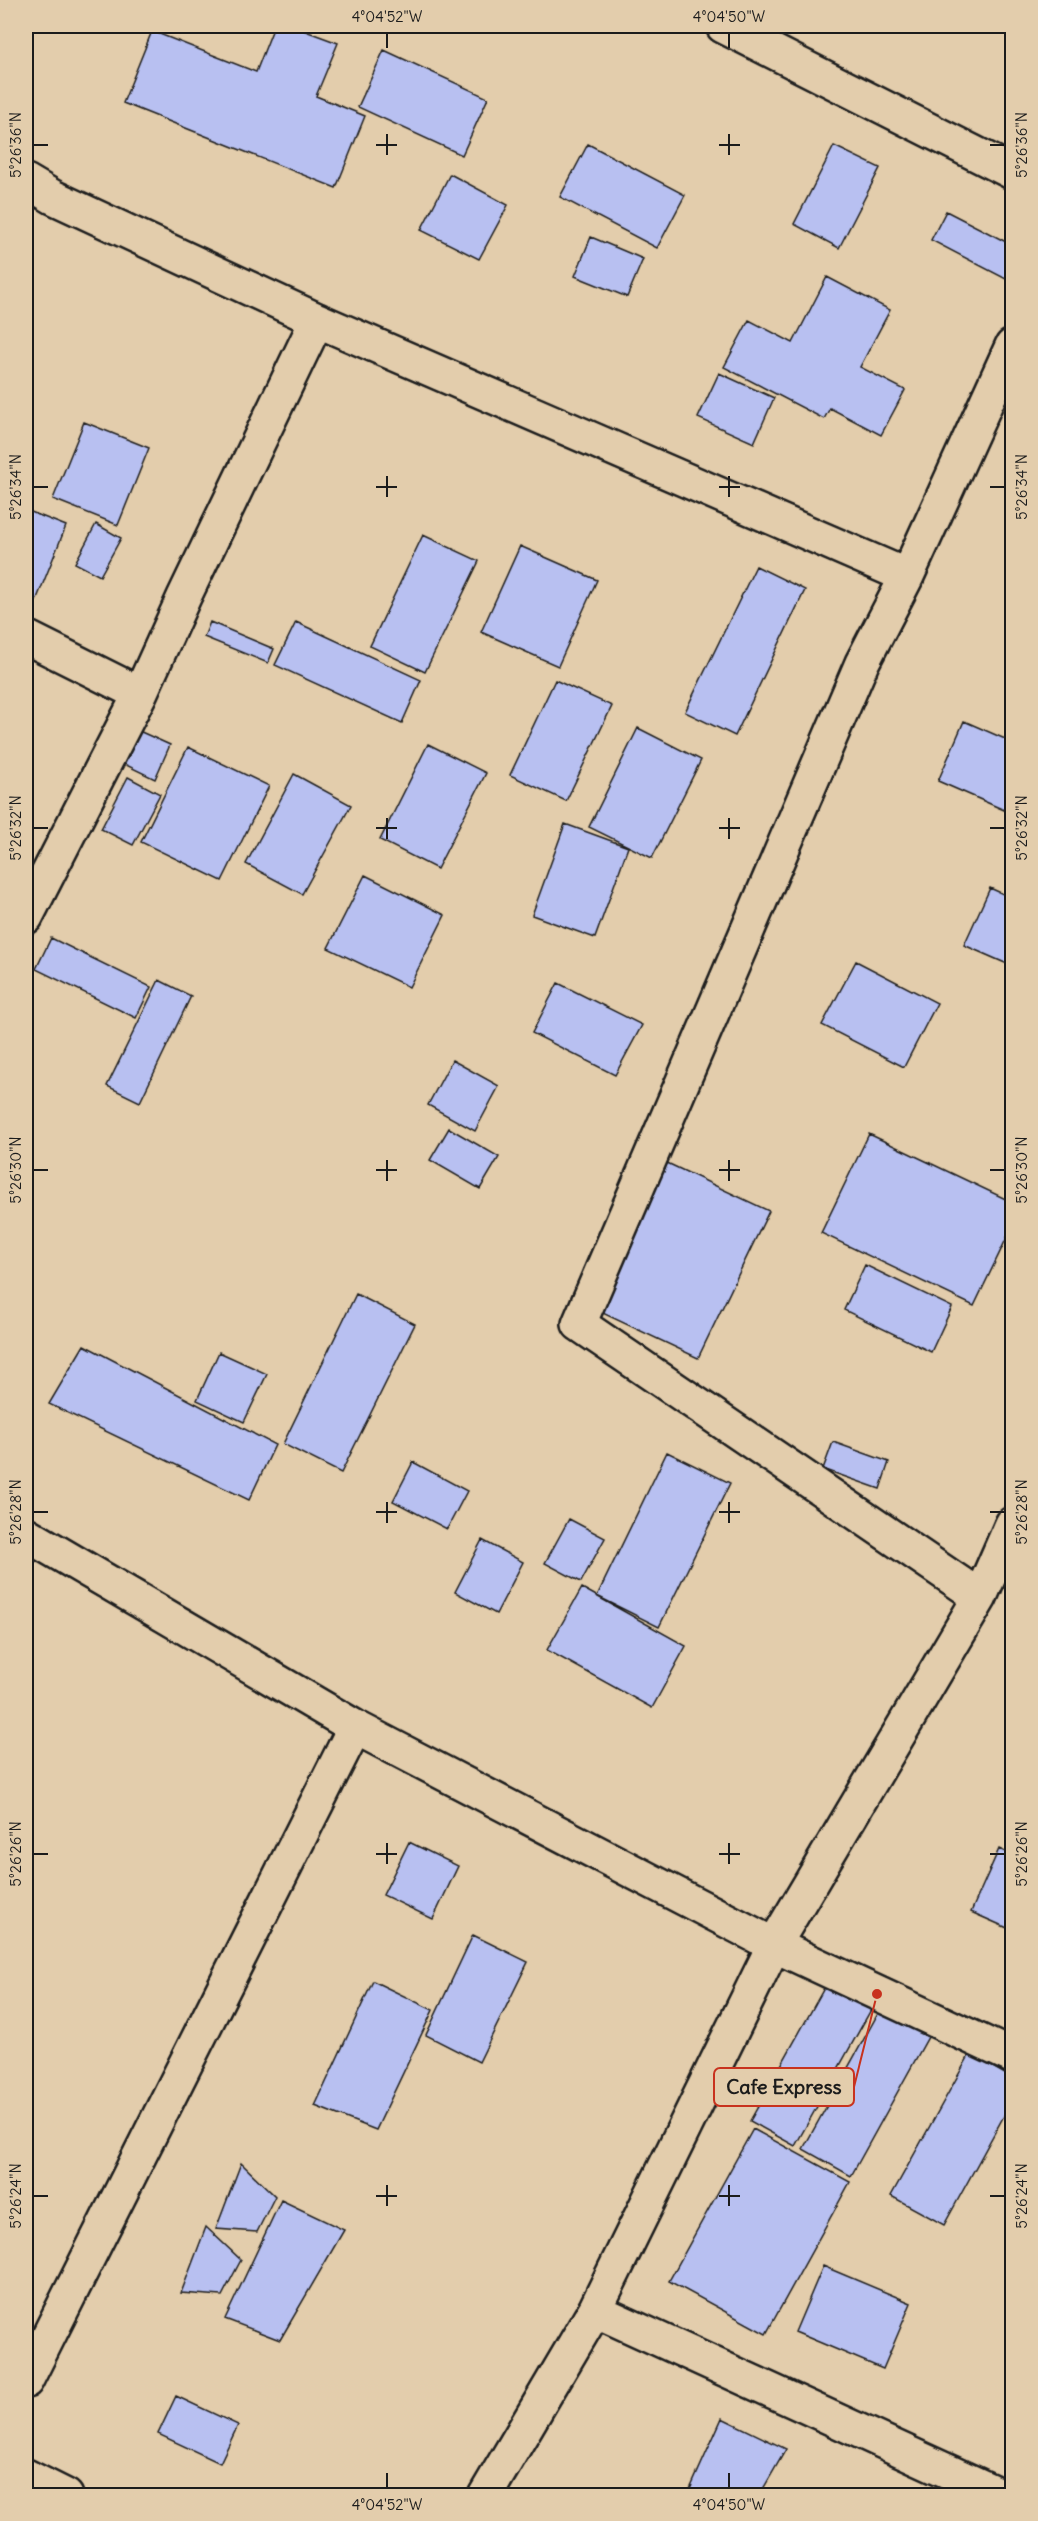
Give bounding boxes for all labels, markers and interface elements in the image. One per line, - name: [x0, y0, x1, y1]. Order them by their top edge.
- text: 4°04'52"W: [352, 7, 423, 26]
- text: 4°04'50"W: [693, 7, 766, 26]
- text: 5°26'36"N: [6, 112, 25, 178]
- text: 5°26'36"N: [1012, 112, 1031, 178]
- text: 5°26'34"N: [6, 454, 25, 520]
- text: 5°26'34"N: [1012, 454, 1031, 520]
- text: 5°26'32"N: [6, 795, 25, 861]
- text: 5°26'32"N: [1012, 795, 1031, 861]
- text: 5°26'30"N: [6, 1136, 25, 1204]
- text: 5°26'30"N: [1012, 1136, 1031, 1204]
- text: 5°26'28"N: [6, 1479, 25, 1545]
- text: 5°26'28"N: [1012, 1479, 1031, 1545]
- text: 5°26'26"N: [6, 1821, 25, 1887]
- text: 5°26'26"N: [1012, 1821, 1031, 1887]
- callout: Cafe Express: [714, 2068, 854, 2106]
- text: Cafe Express: [726, 2074, 842, 2099]
- text: 5°26'24"N: [6, 2163, 25, 2229]
- text: 5°26'24"N: [1012, 2163, 1031, 2229]
- text: 4°04'52"W: [352, 2495, 423, 2514]
- text: 4°04'50"W: [693, 2495, 766, 2514]

